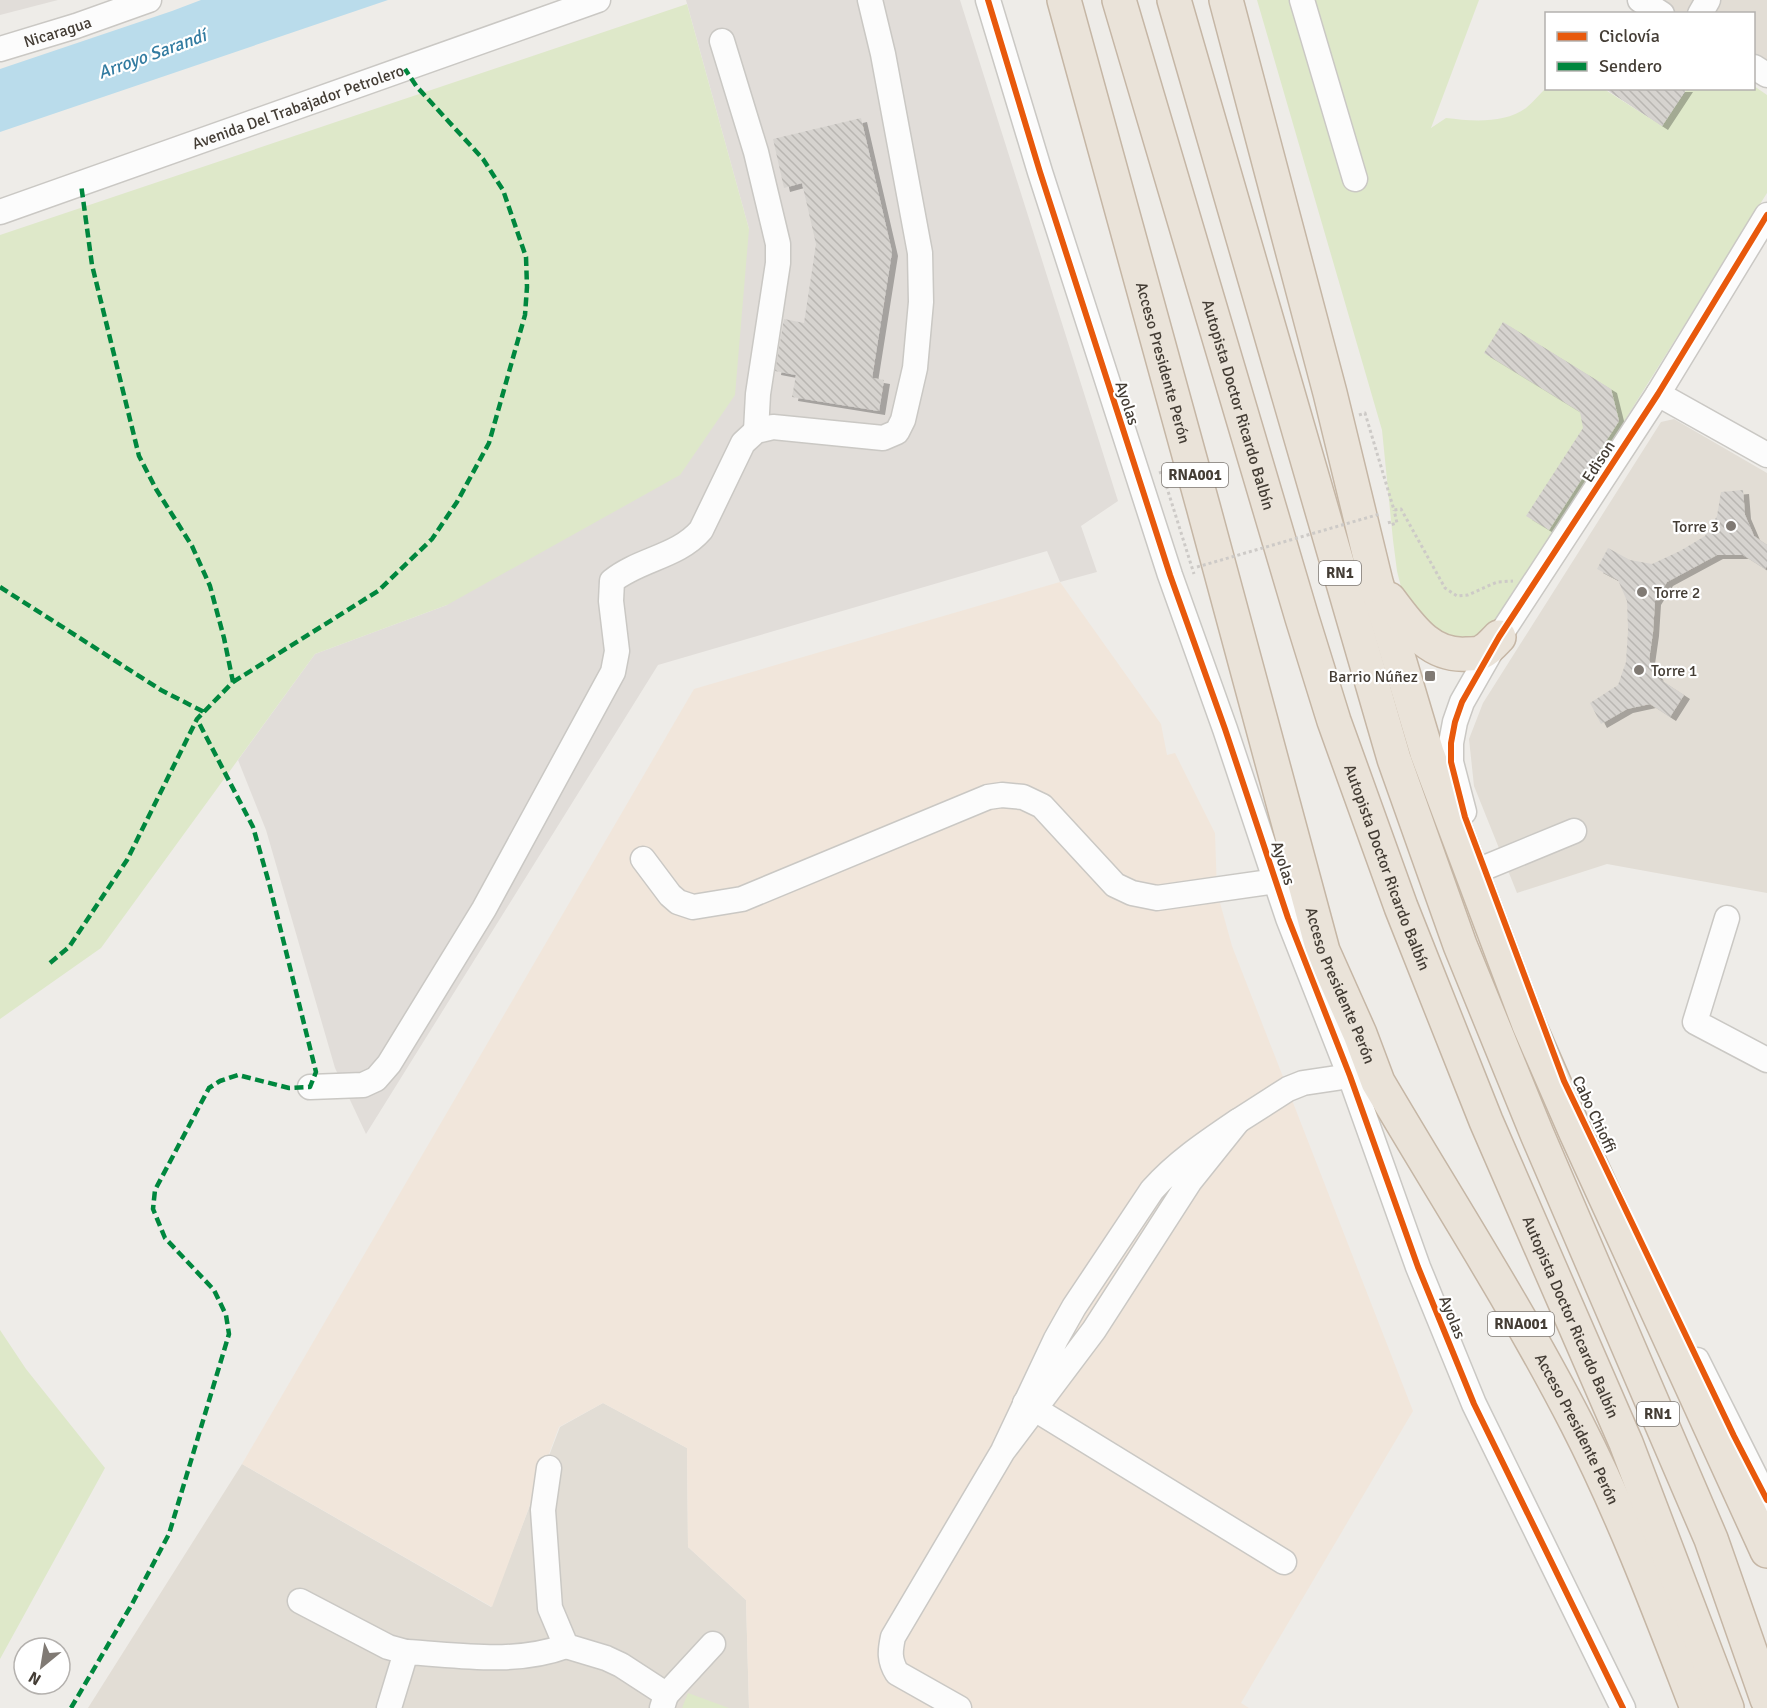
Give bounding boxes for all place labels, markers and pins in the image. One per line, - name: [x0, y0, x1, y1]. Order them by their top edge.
- place label: Torre 3: [1673, 517, 1719, 537]
- marker: Torre 3: [1724, 519, 1738, 533]
- place label: Torre 2: [1654, 583, 1701, 603]
- marker: Torre 2: [1635, 585, 1649, 599]
- place label: Torre 1: [1651, 661, 1698, 681]
- marker: Torre 1: [1632, 663, 1646, 677]
- place label: Barrio Núñez: [1328, 667, 1418, 687]
- marker: Barrio Núñez: [1423, 669, 1437, 683]

